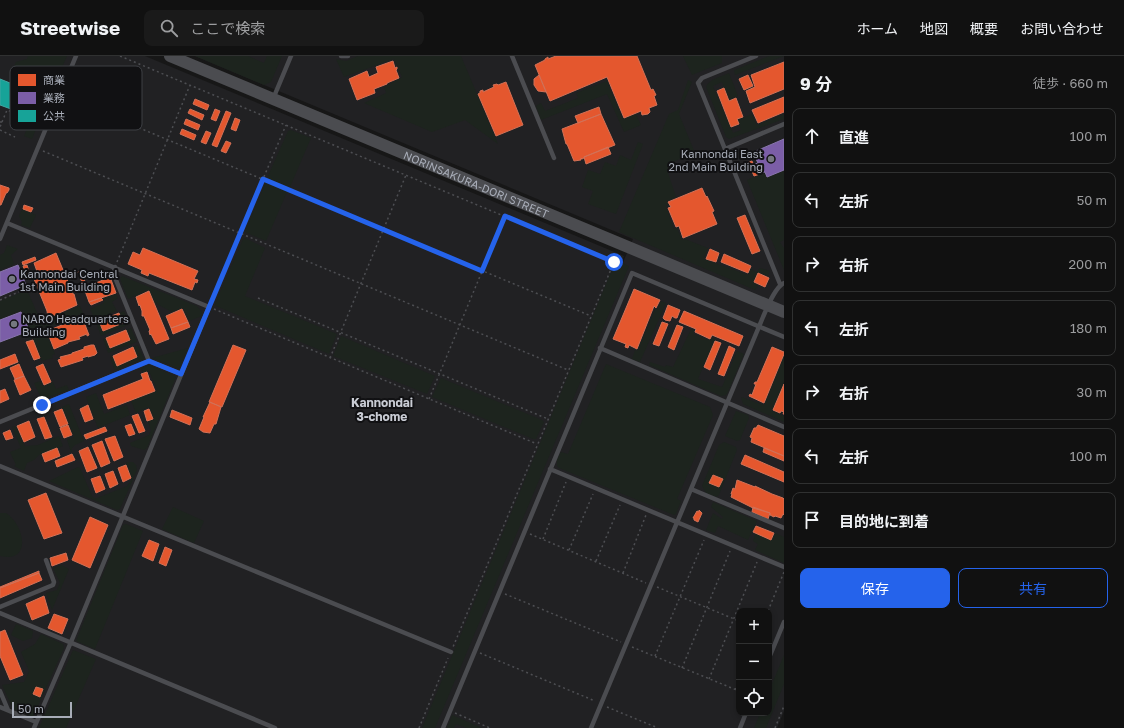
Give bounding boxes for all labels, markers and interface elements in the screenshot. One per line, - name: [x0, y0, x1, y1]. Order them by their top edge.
- search box: [144, 10, 424, 46]
- text: Streetwise: [20, 16, 120, 39]
- icon: search: [158, 17, 180, 39]
- text: ここで検索: [190, 19, 265, 37]
- text: ホーム: [856, 20, 898, 37]
- text: 地図: [920, 20, 948, 37]
- text: 概要: [970, 20, 998, 37]
- text: お問い合わせ: [1020, 20, 1104, 37]
- legend: [10, 66, 142, 130]
- text: 商業: [43, 73, 65, 86]
- text: 9 分: [800, 73, 832, 94]
- text: 徒歩 · 660 m: [1033, 75, 1108, 91]
- text: 業務: [43, 91, 65, 104]
- text: 公共: [43, 109, 65, 122]
- icon: ahead: [801, 125, 823, 147]
- text: 直進: [839, 128, 869, 146]
- text: 100 m: [1070, 128, 1107, 144]
- place label: Kannondai East 2nd Main Building: [669, 147, 763, 173]
- street label: NORINSAKURA-DORI STREET: [402, 148, 551, 220]
- marker: Kannondai East 2nd Main Building: [766, 154, 776, 164]
- icon: left: [801, 189, 823, 211]
- text: 左折: [839, 192, 869, 210]
- text: 50 m: [1077, 192, 1107, 208]
- route start: [605, 253, 623, 271]
- icon: right: [801, 253, 823, 275]
- text: 右折: [839, 256, 869, 274]
- text: 200 m: [1069, 256, 1107, 272]
- place label: Kannondai Central 1st Main Building: [20, 267, 119, 293]
- marker: Kannondai Central 1st Main Building: [7, 274, 17, 284]
- place label: NARO Headquarters Building: [22, 312, 129, 338]
- icon: left: [801, 317, 823, 339]
- marker: NARO Headquarters Building: [9, 319, 19, 329]
- text: 左折: [839, 320, 869, 338]
- text: 180 m: [1070, 320, 1107, 336]
- icon: right: [801, 381, 823, 403]
- text: 右折: [839, 384, 869, 402]
- text: 30 m: [1077, 384, 1107, 400]
- district label: Kannondai 3-chome: [351, 395, 413, 424]
- route end: [33, 396, 51, 414]
- icon: left: [801, 445, 823, 467]
- text: 左折: [839, 448, 869, 466]
- text: 100 m: [1070, 448, 1107, 464]
- icon: arrive: [801, 509, 823, 531]
- text: 目的地に到着: [839, 512, 929, 530]
- button: 保存: [800, 568, 950, 608]
- button: 共有: [958, 568, 1108, 608]
- map controls: [736, 608, 772, 716]
- button: +: [736, 608, 772, 644]
- button: −: [736, 644, 772, 680]
- button: locate: [736, 680, 772, 716]
- scale bar: [12, 700, 72, 719]
- text: 50 m: [18, 702, 44, 715]

